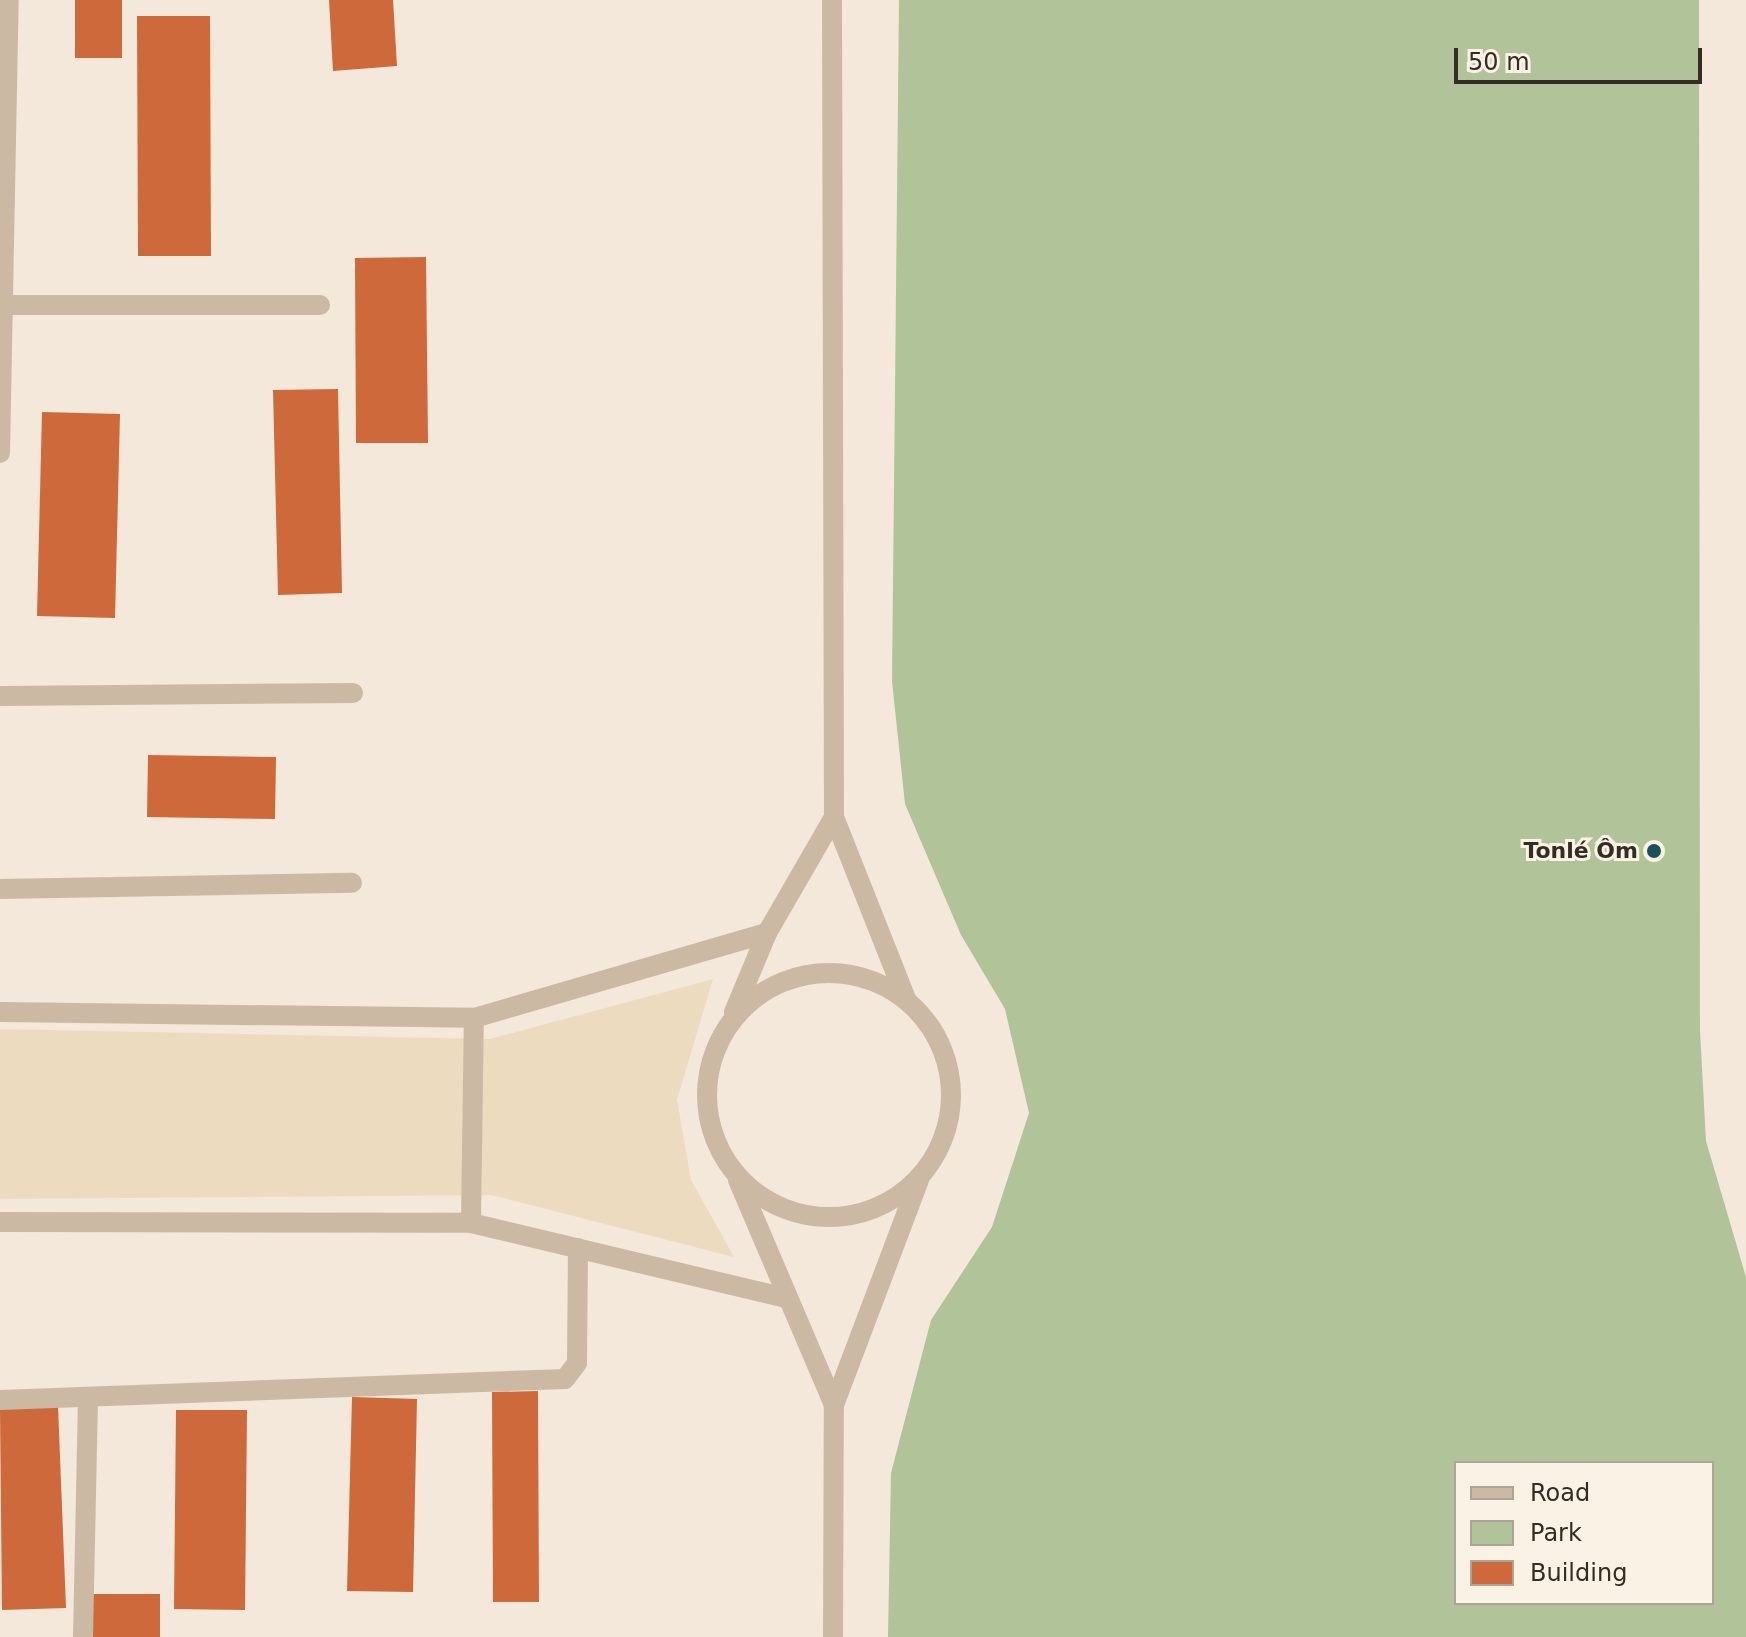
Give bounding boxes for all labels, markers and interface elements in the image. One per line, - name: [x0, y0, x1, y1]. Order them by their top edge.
- scale bar: [1458, 32, 1706, 82]
- text: 50 m: [1468, 48, 1530, 76]
- place label: Tonlé Ôm: [1523, 838, 1638, 864]
- marker: Tonlé Ôm: [1645, 842, 1663, 860]
- legend: [1454, 1461, 1714, 1605]
- text: Road: [1530, 1479, 1590, 1507]
- text: Park: [1530, 1519, 1582, 1547]
- text: Building: [1530, 1559, 1627, 1587]

